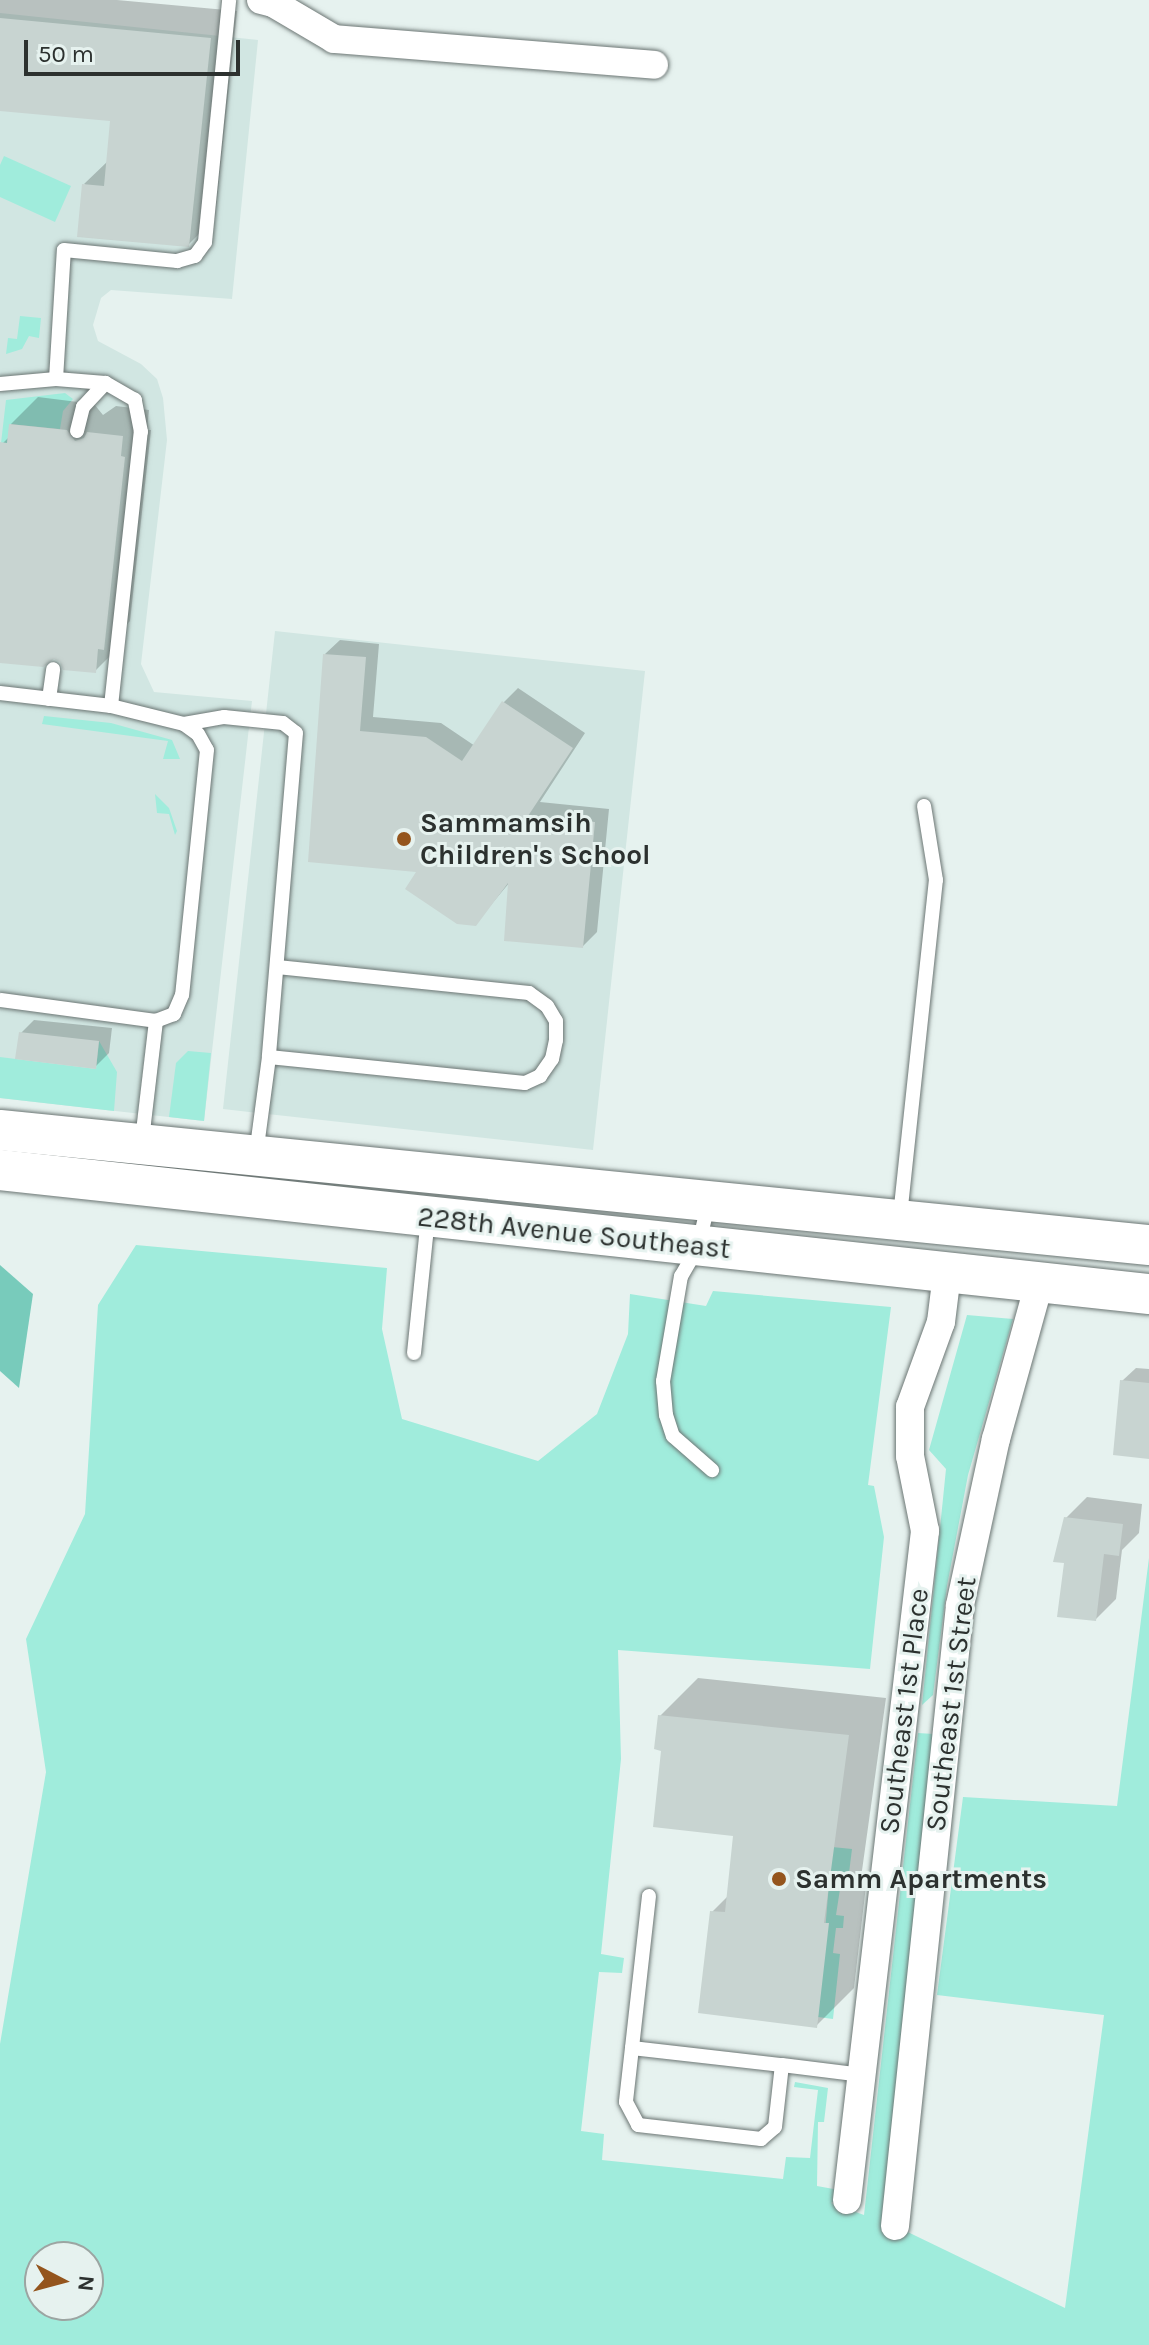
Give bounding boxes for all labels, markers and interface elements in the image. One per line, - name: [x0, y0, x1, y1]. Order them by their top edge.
- scale bar: [28, 24, 244, 74]
- text: 50 m: [38, 40, 94, 68]
- place label: Sammamsih Children's School: [420, 806, 651, 872]
- marker: Sammamsih Children's School: [395, 830, 413, 848]
- street label: 228th Avenue Southeast: [416, 1200, 732, 1266]
- street label: Southeast 1st Street: [919, 1575, 983, 1833]
- street label: Southeast 1st Place: [872, 1586, 936, 1836]
- place label: Samm Apartments: [795, 1862, 1047, 1896]
- marker: Samm Apartments: [770, 1870, 788, 1888]
- north arrow: [24, 2241, 104, 2321]
- text: N: [72, 2274, 100, 2293]

